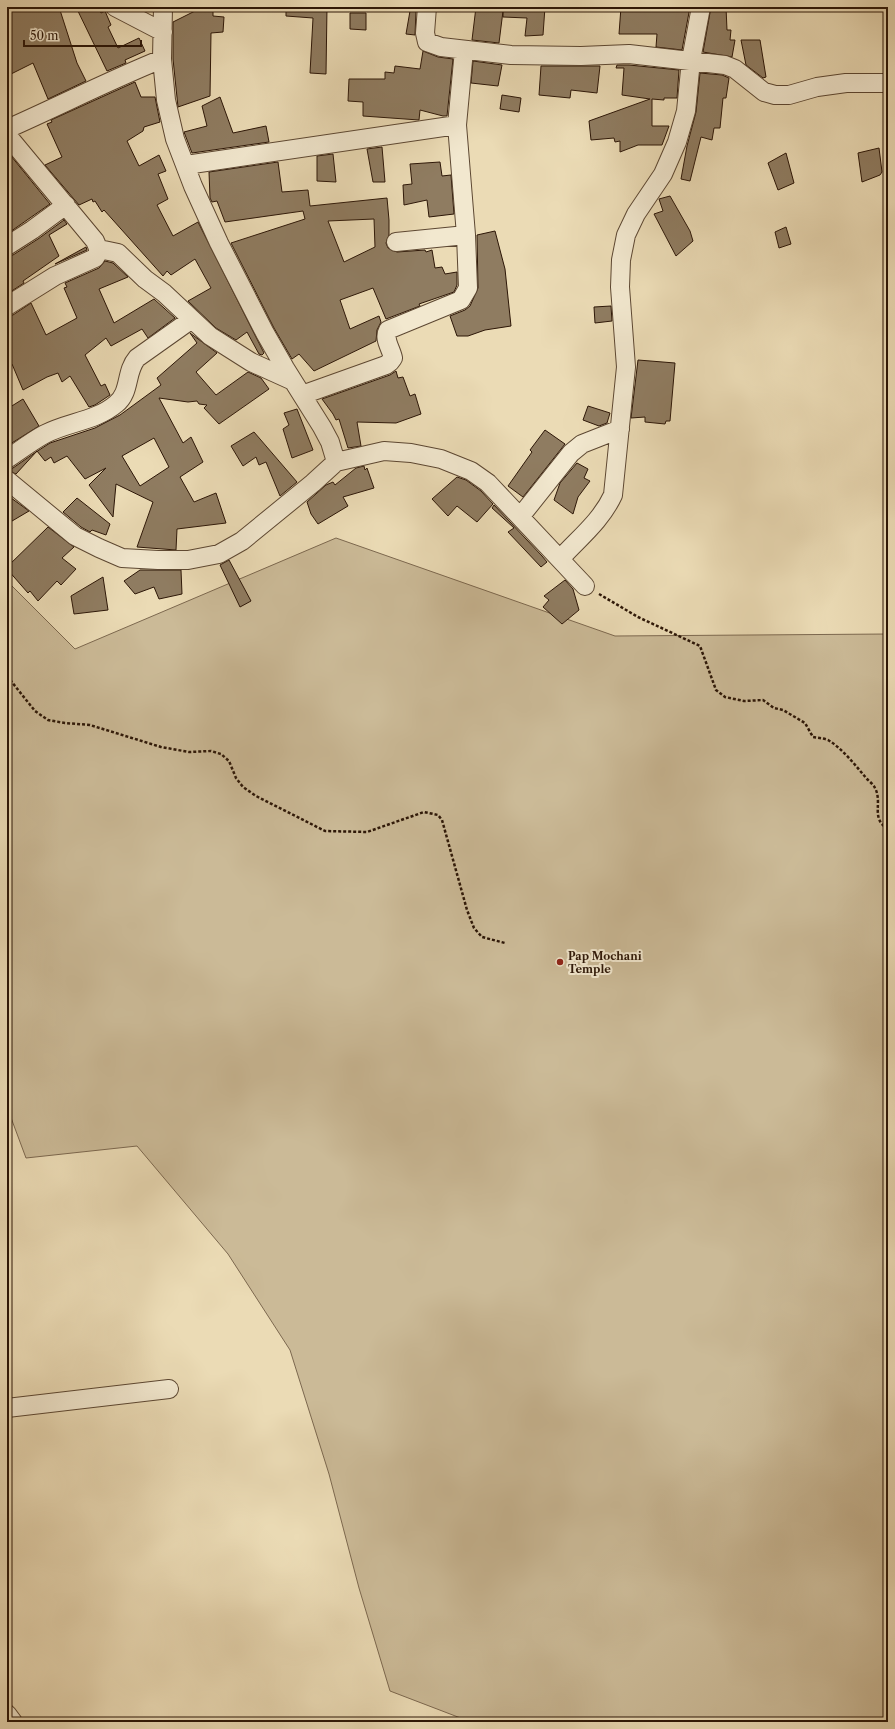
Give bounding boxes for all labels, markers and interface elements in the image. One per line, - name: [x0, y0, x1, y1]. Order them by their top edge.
- scale bar: [24, 22, 141, 48]
- text: 50 m: [30, 28, 59, 43]
- place label: Pap Mochani Temple: [568, 949, 642, 976]
- marker: Pap Mochani Temple: [555, 957, 565, 967]

